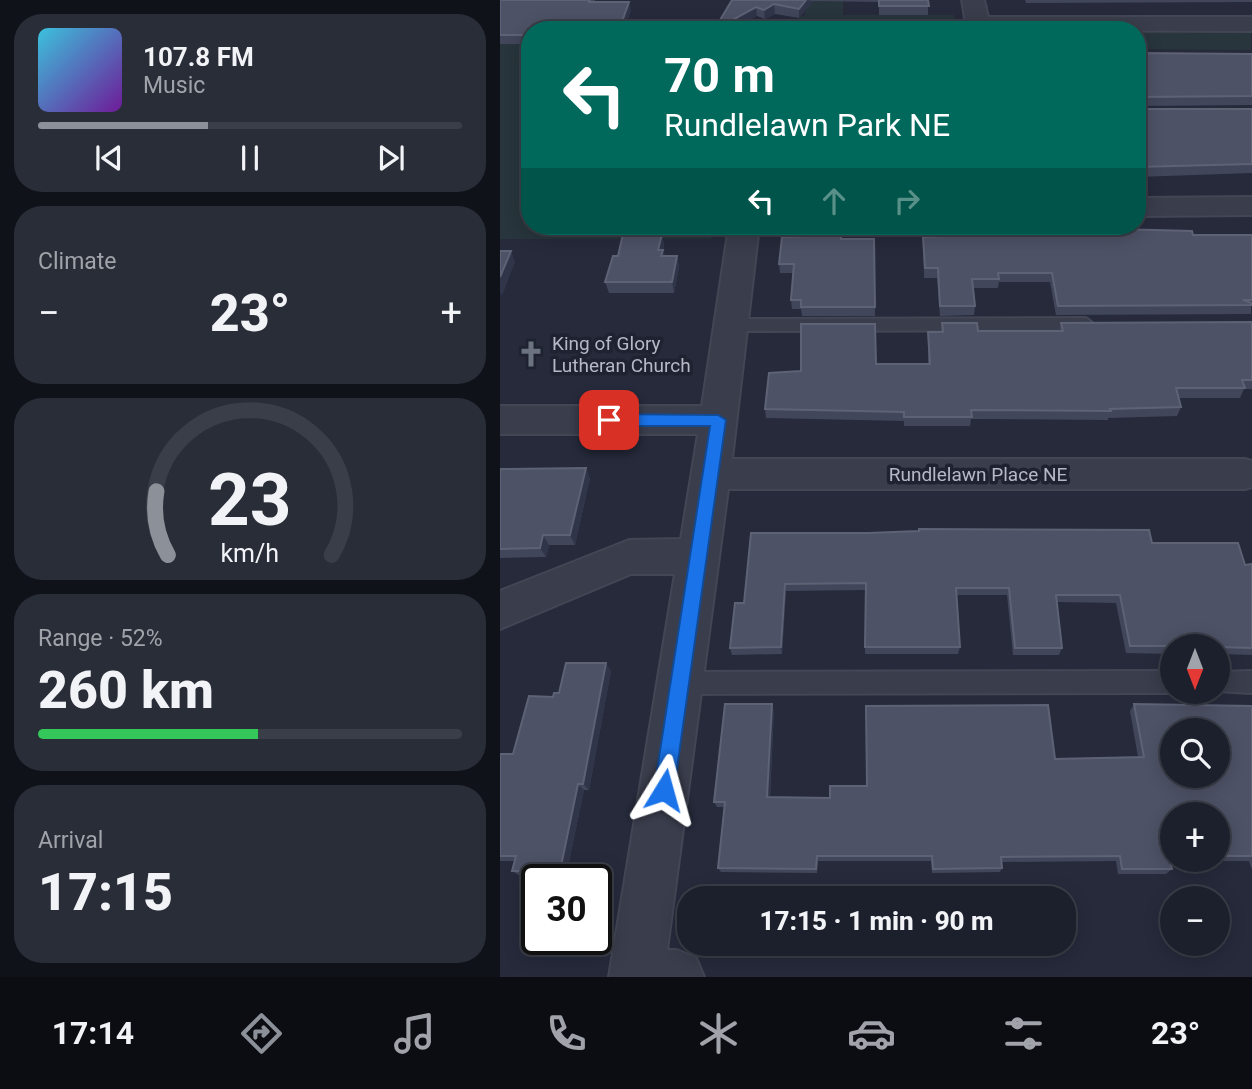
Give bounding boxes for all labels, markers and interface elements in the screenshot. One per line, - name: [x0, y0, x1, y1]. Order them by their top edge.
- text: 107.8 FM: [143, 42, 254, 72]
- text: 70 m: [664, 47, 775, 104]
- icon: left: [549, 49, 640, 140]
- text: Music: [143, 72, 205, 99]
- text: Rundlelawn Park NE: [664, 106, 950, 144]
- icon: previous: [90, 139, 128, 177]
- icon: pause: [231, 139, 269, 177]
- icon: next: [372, 139, 410, 177]
- icon: left: [742, 182, 780, 220]
- icon: ahead: [815, 182, 853, 220]
- icon: right: [888, 182, 926, 220]
- text: Climate: [38, 248, 117, 275]
- text: 23°: [210, 283, 290, 344]
- text: −: [38, 291, 60, 335]
- text: +: [440, 291, 462, 335]
- place label: King of Glory Lutheran Church: [552, 332, 691, 377]
- church icon: King of Glory Lutheran Church: [516, 339, 546, 369]
- pin: [579, 390, 639, 450]
- icon: arrive: [590, 401, 628, 439]
- text: 23: [208, 457, 292, 543]
- street label: Rundlelawn Place NE: [889, 463, 1067, 486]
- text: km/h: [221, 538, 279, 567]
- text: Range · 52%: [38, 625, 163, 652]
- north arrow: [1160, 634, 1230, 704]
- map controls: [1160, 634, 1230, 956]
- text: 260 km: [38, 660, 214, 721]
- button: search: [1160, 718, 1230, 788]
- position arrow: [627, 753, 701, 827]
- button: +: [1160, 802, 1230, 872]
- text: Arrival: [38, 827, 103, 854]
- text: 17:15: [38, 862, 173, 923]
- speed limit sign: 30: [521, 864, 612, 955]
- button: −: [1160, 886, 1230, 956]
- text: 17:15 · 1 min · 90 m: [759, 906, 994, 936]
- icon: directions: [237, 1009, 286, 1058]
- icon: music: [390, 1009, 439, 1058]
- icon: phone: [542, 1009, 591, 1058]
- icon: climate: [694, 1009, 743, 1058]
- icon: car: [847, 1009, 896, 1058]
- icon: filters: [999, 1009, 1048, 1058]
- text: 17:14: [52, 1014, 134, 1052]
- text: 23°: [1151, 1014, 1200, 1052]

